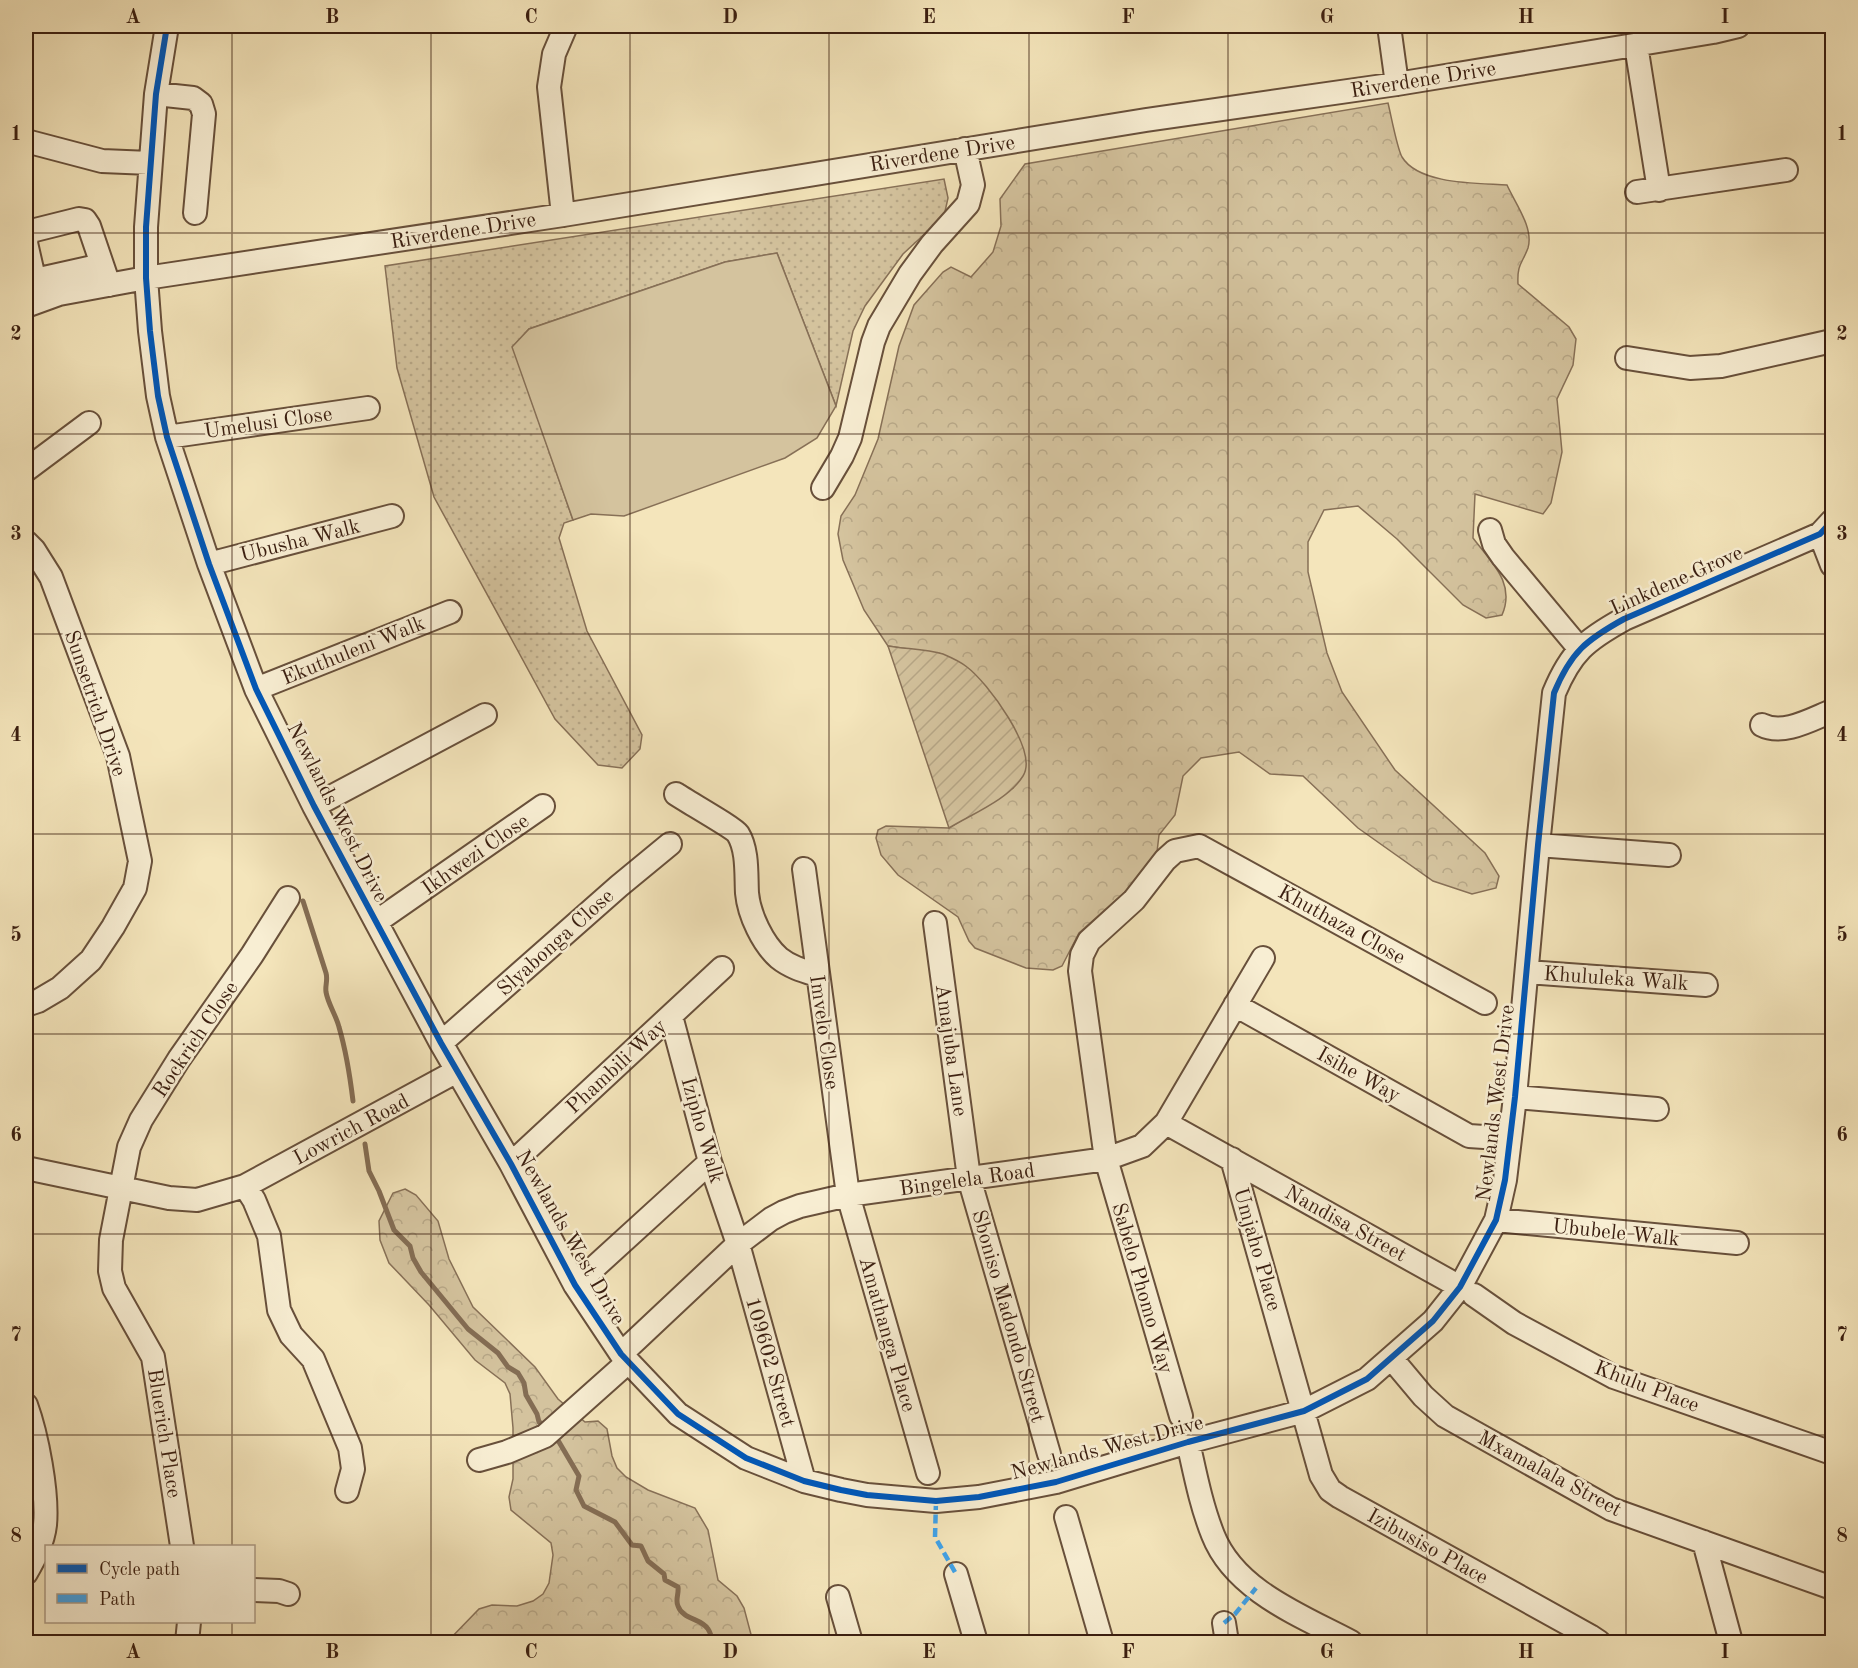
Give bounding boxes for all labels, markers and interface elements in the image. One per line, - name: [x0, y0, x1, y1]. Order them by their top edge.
- text: A: [125, 8, 141, 28]
- text: B: [325, 8, 339, 28]
- text: C: [524, 8, 538, 28]
- text: D: [722, 8, 738, 28]
- text: E: [922, 8, 936, 28]
- text: F: [1121, 8, 1135, 28]
- text: G: [1320, 8, 1334, 28]
- text: H: [1518, 8, 1534, 28]
- text: I: [1721, 8, 1729, 28]
- street label: Riverdene Drive: [1349, 59, 1497, 102]
- text: 1: [10, 125, 22, 145]
- text: 1: [1836, 125, 1848, 145]
- street label: Riverdene Drive: [868, 133, 1016, 176]
- street label: Riverdene Drive: [389, 210, 537, 253]
- text: 2: [10, 325, 22, 345]
- text: 2: [1836, 325, 1848, 345]
- street label: Umelusi Close: [203, 404, 334, 443]
- street label: Ubusha Walk: [238, 516, 363, 567]
- text: 3: [10, 525, 22, 545]
- text: 3: [1836, 525, 1848, 545]
- street label: Linkdene Grove: [1607, 543, 1746, 620]
- street label: Ekuthuleni Walk: [279, 613, 428, 690]
- street label: Sunsetrich Drive: [60, 628, 129, 779]
- street label: Newlands West Drive: [282, 720, 391, 906]
- text: 4: [10, 726, 22, 746]
- text: 4: [1836, 726, 1848, 746]
- street label: Ikhwezi Close: [419, 811, 533, 900]
- street label: Khuthaza Close: [1274, 882, 1409, 969]
- street label: Slyabonga Close: [494, 886, 618, 1001]
- text: 5: [10, 925, 22, 946]
- text: 5: [1836, 925, 1848, 946]
- street label: Khululeka Walk: [1543, 964, 1689, 995]
- street label: Imvelo Close: [805, 973, 842, 1091]
- street label: Rockrich Close: [150, 978, 243, 1102]
- street label: Amajuba Lane: [931, 983, 970, 1118]
- street label: Newlands West Drive: [1474, 1003, 1519, 1203]
- street label: Phambili Way: [563, 1016, 671, 1119]
- street label: Isihe Way: [1313, 1044, 1404, 1107]
- street label: Izipho Walk: [676, 1075, 727, 1186]
- street label: Lowrich Road: [290, 1091, 413, 1170]
- text: 6: [10, 1126, 22, 1146]
- text: 6: [1836, 1126, 1848, 1146]
- street label: Newlands West Drive: [511, 1147, 628, 1329]
- street label: Bingelela Road: [898, 1161, 1036, 1200]
- street label: Nandisa Street: [1281, 1182, 1410, 1266]
- street label: Umjaho Place: [1229, 1185, 1284, 1313]
- street label: Sabelo Phomo Way: [1107, 1201, 1176, 1376]
- street label: Sboniso Madondo Street: [967, 1208, 1048, 1425]
- street label: Ububele Walk: [1551, 1216, 1681, 1251]
- street label: Amathanga Place: [854, 1254, 919, 1414]
- street label: 109602 Street: [741, 1295, 798, 1430]
- text: 7: [10, 1326, 22, 1346]
- text: 7: [1836, 1326, 1848, 1346]
- street label: Khulu Place: [1591, 1358, 1702, 1417]
- street label: Bluerich Place: [143, 1367, 184, 1500]
- street label: Newlands West Drive: [1009, 1413, 1206, 1484]
- street label: Mxamalala Street: [1474, 1428, 1625, 1521]
- street label: Izibusiso Place: [1363, 1506, 1491, 1589]
- text: 8: [10, 1527, 22, 1547]
- text: 8: [1836, 1527, 1848, 1547]
- legend: [45, 1545, 255, 1623]
- text: Cycle path: [99, 1561, 180, 1579]
- text: Path: [99, 1591, 136, 1609]
- text: A: [125, 1643, 141, 1663]
- text: B: [325, 1643, 339, 1663]
- text: C: [524, 1643, 538, 1663]
- text: D: [722, 1643, 738, 1663]
- text: E: [922, 1643, 936, 1663]
- text: F: [1121, 1643, 1135, 1663]
- text: G: [1320, 1643, 1334, 1663]
- text: H: [1518, 1643, 1534, 1663]
- text: I: [1721, 1643, 1729, 1663]

